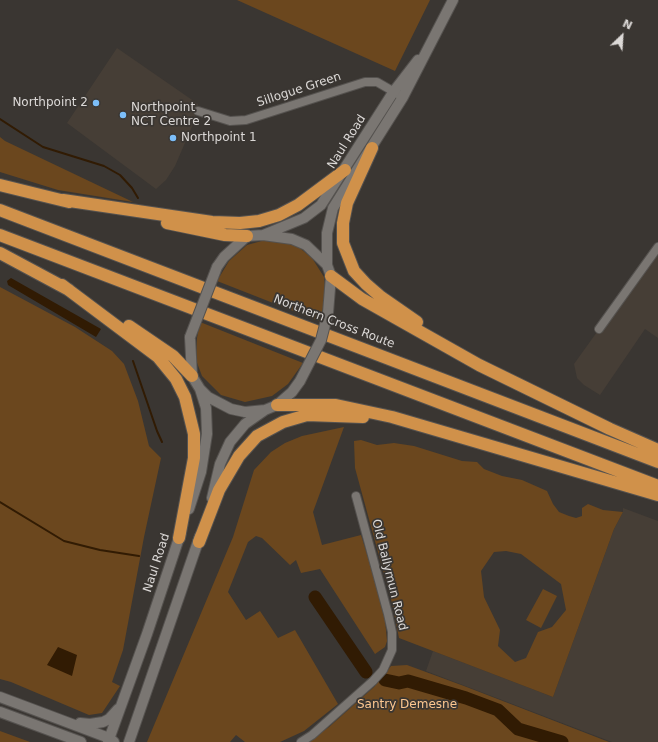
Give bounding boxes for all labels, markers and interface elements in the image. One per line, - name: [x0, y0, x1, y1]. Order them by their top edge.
- north arrow: [602, 16, 642, 56]
- text: N: [620, 17, 634, 33]
- street label: Sillogue Green: [255, 70, 343, 110]
- place label: Northpoint 2: [12, 96, 88, 110]
- marker: Northpoint 2: [91, 98, 101, 108]
- place label: Northpoint NCT Centre 2: [131, 101, 211, 129]
- marker: Northpoint NCT Centre 2: [118, 110, 128, 120]
- street label: Naul Road: [325, 112, 369, 172]
- place label: Northpoint 1: [181, 131, 257, 145]
- marker: Northpoint 1: [168, 133, 178, 143]
- street label: Northern Cross Route: [271, 292, 397, 352]
- street label: Old Ballymun Road: [368, 518, 410, 632]
- street label: Naul Road: [141, 532, 173, 594]
- park label: Santry Demesne: [357, 698, 457, 712]

